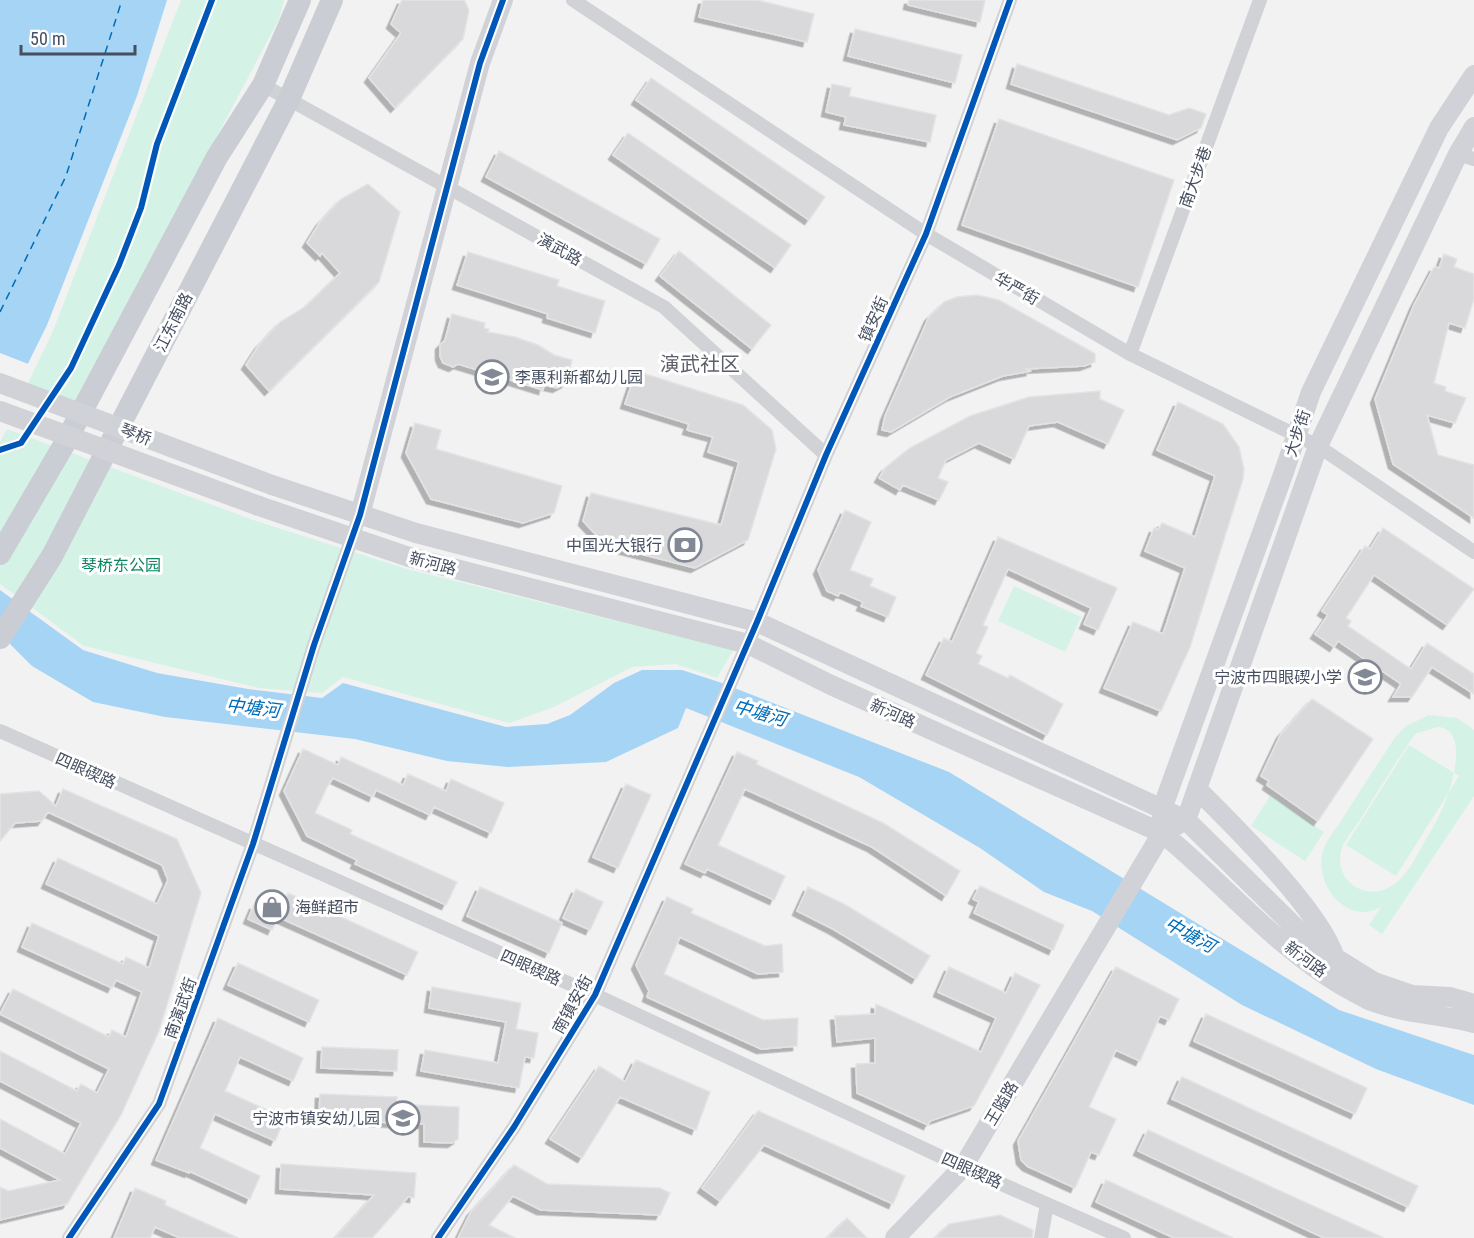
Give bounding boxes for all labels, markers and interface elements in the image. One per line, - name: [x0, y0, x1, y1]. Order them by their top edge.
- scale bar: [21, 18, 135, 56]
- text: 50 m: [30, 28, 65, 49]
- street label: 南大步巷: [1176, 144, 1215, 210]
- street label: 演武路: [534, 229, 585, 269]
- street label: 华严街: [991, 268, 1042, 309]
- street label: 江东南路: [150, 289, 196, 355]
- street label: 镇安街: [855, 293, 892, 345]
- district label: 演武社区: [660, 352, 740, 376]
- school or university icon: 李惠利新都幼儿园: [474, 359, 510, 395]
- place label: 李惠利新都幼儿园: [515, 368, 643, 387]
- street label: 大步街: [1281, 407, 1314, 459]
- street label: 琴桥: [117, 420, 154, 449]
- bank icon: 中国光大银行: [667, 527, 703, 563]
- place label: 中国光大银行: [566, 536, 662, 555]
- street label: 新河路: [407, 548, 459, 579]
- park label: 琴桥东公园: [81, 556, 161, 575]
- school or university icon: 宁波市四眼碶小学: [1347, 659, 1383, 695]
- place label: 宁波市四眼碶小学: [1214, 668, 1342, 687]
- water label: 中塘河: [225, 694, 284, 722]
- water label: 中塘河: [731, 695, 792, 731]
- street label: 新河路: [867, 695, 919, 732]
- street label: 四眼碶路: [53, 749, 119, 792]
- shop icon: 海鲜超市: [254, 889, 290, 925]
- place label: 海鲜超市: [295, 898, 359, 917]
- water label: 中塘河: [1162, 912, 1222, 958]
- street label: 新河路: [1281, 937, 1331, 981]
- street label: 四眼碶路: [498, 946, 564, 989]
- street label: 南镇安街: [549, 972, 596, 1037]
- street label: 南演武街: [161, 975, 200, 1041]
- street label: 王隘路: [981, 1078, 1022, 1129]
- school or university icon: 宁波市镇安幼儿园: [385, 1100, 421, 1136]
- place label: 宁波市镇安幼儿园: [252, 1109, 380, 1128]
- street label: 四眼碶路: [939, 1149, 1005, 1192]

